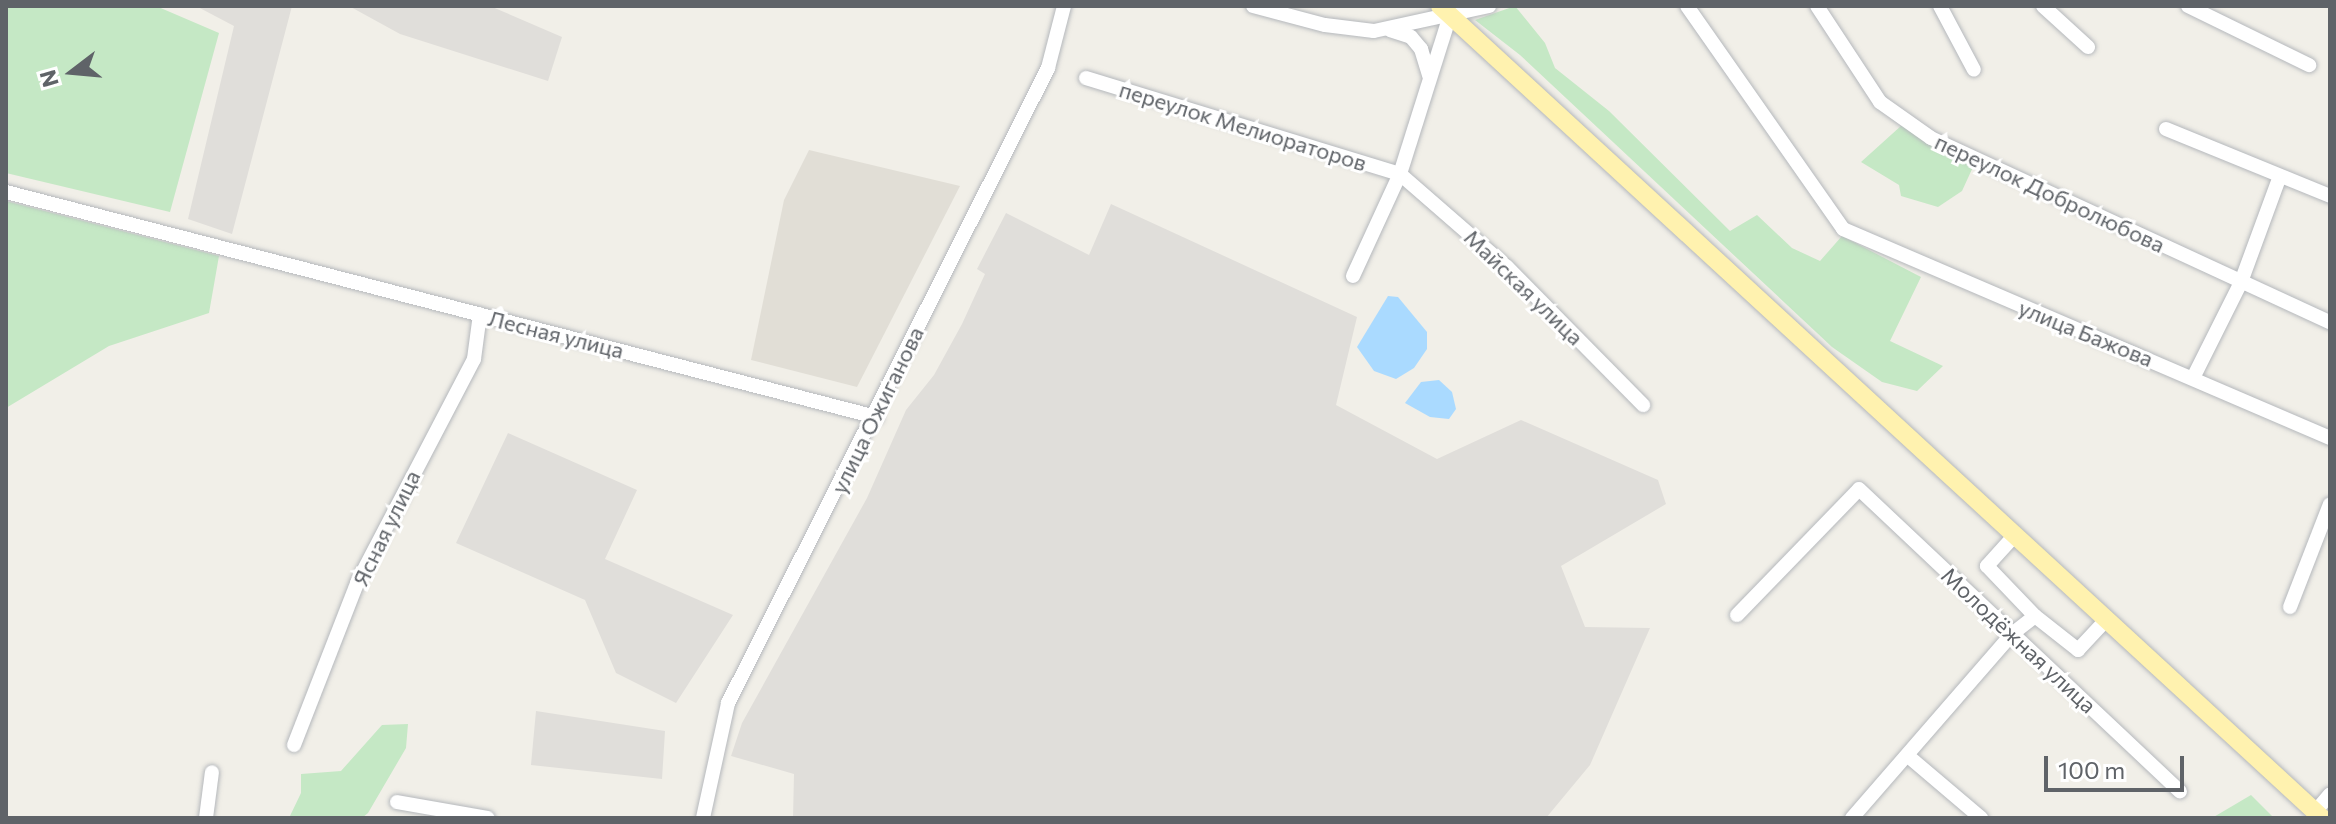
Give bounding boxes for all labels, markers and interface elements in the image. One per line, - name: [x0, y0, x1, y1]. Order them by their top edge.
- north arrow: [32, 32, 112, 112]
- text: N: [33, 67, 64, 90]
- street label: переулок Мелиораторов: [1116, 76, 1370, 176]
- street label: переулок Добролюбова: [1931, 128, 2169, 258]
- street label: Майская улица: [1459, 224, 1589, 350]
- street label: улица Бажова: [2015, 294, 2157, 372]
- street label: Лесная улица: [485, 304, 627, 364]
- street label: улица Ожиганова: [825, 322, 929, 498]
- street label: Ясная улица: [347, 466, 425, 590]
- street label: Молодёжная улица: [1936, 562, 2102, 718]
- scale bar: [2048, 740, 2188, 790]
- text: 100 m: [2058, 755, 2125, 784]

